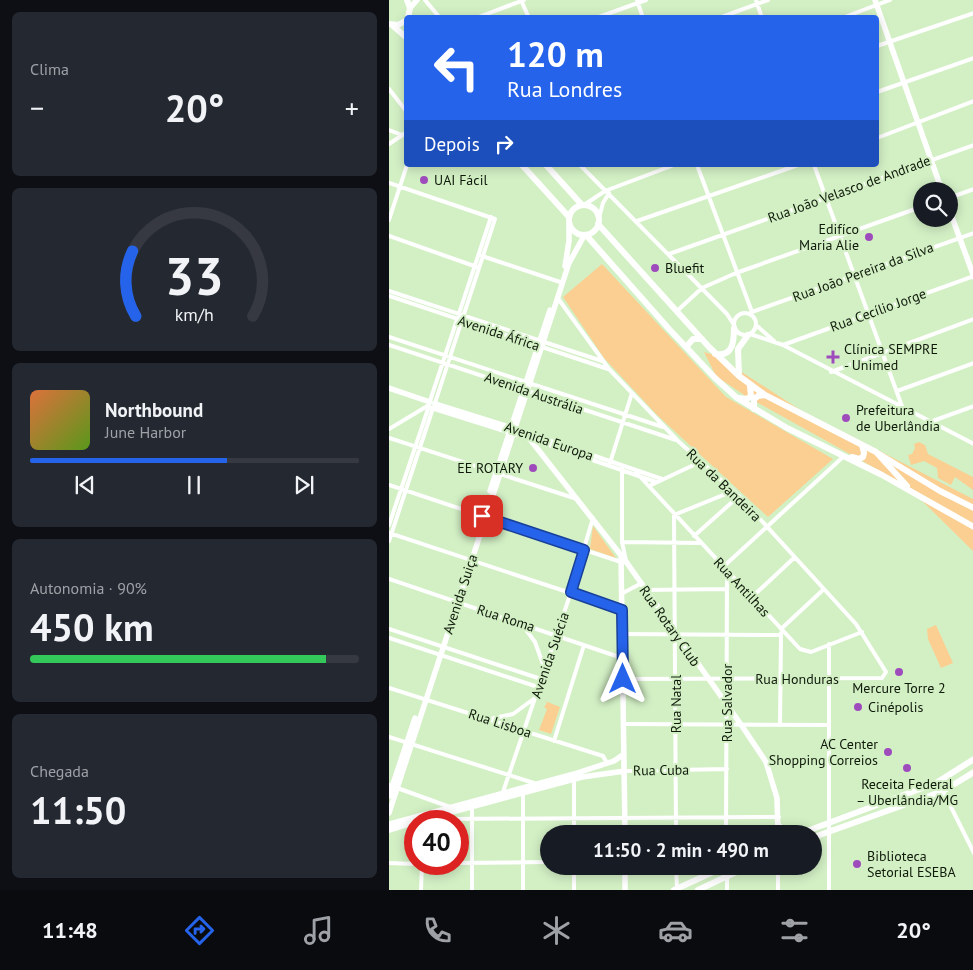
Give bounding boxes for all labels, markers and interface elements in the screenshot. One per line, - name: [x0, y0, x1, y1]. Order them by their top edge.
- text: 120 m: [507, 31, 604, 77]
- icon: left: [424, 35, 489, 100]
- text: Clima: [30, 59, 69, 79]
- text: Rua Londres: [507, 75, 622, 103]
- text: 20°: [165, 83, 224, 132]
- text: −: [30, 89, 44, 126]
- text: +: [345, 89, 359, 126]
- icon: right: [490, 130, 518, 158]
- text: Depois: [424, 132, 480, 156]
- street label: Rua João Velasco de Andrade: [765, 151, 933, 227]
- place label: UAI Fácil: [434, 171, 487, 189]
- marker: UAI Fácil: [418, 174, 430, 186]
- map controls: [913, 182, 958, 227]
- button: search: [913, 182, 958, 227]
- place label: Edifíco Maria Alie: [799, 220, 859, 254]
- marker: Edifíco Maria Alie: [863, 231, 875, 243]
- street label: Rua João Pereira da Silva: [790, 238, 936, 306]
- text: 33: [165, 242, 224, 309]
- place label: Bluefit: [665, 259, 704, 277]
- marker: Bluefit: [649, 262, 661, 274]
- street label: Rua Cecílio Jorge: [827, 284, 929, 336]
- text: km/h: [175, 303, 214, 326]
- street label: Avenida África: [456, 311, 542, 355]
- place label: Clínica SEMPRE - Unimed: [844, 340, 938, 374]
- marker: Clínica SEMPRE - Unimed: [826, 350, 840, 364]
- street label: Avenida Austrália: [482, 368, 586, 418]
- text: Northbound: [105, 398, 203, 422]
- place label: Prefeitura de Uberlândia: [856, 401, 940, 435]
- marker: Prefeitura de Uberlândia: [840, 412, 852, 424]
- street label: Avenida Europa: [502, 417, 596, 465]
- text: June Harbor: [105, 422, 186, 442]
- street label: Rua da Bandeira: [683, 445, 765, 525]
- place label: EE ROTARY: [457, 459, 523, 477]
- marker: EE ROTARY: [527, 462, 539, 474]
- icon: previous: [71, 471, 99, 499]
- icon: pause: [180, 471, 208, 499]
- icon: next: [290, 471, 318, 499]
- pin: [461, 495, 503, 537]
- icon: arrive: [468, 502, 496, 530]
- street label: Avenida Suiça: [439, 552, 481, 636]
- street label: Rua Antilhas: [710, 553, 774, 621]
- text: Autonomia · 90%: [30, 578, 147, 598]
- street label: Rua Rotary Club: [635, 582, 705, 670]
- street label: Rua Roma: [475, 600, 537, 636]
- text: 450 km: [30, 602, 154, 651]
- street label: Avenida Suécia: [527, 609, 573, 700]
- position arrow: [596, 652, 648, 704]
- street label: Rua Salvador: [718, 664, 736, 742]
- marker: Mercure Torre 2: [893, 666, 905, 678]
- street label: Rua Honduras: [755, 670, 839, 688]
- street label: Rua Natal: [667, 675, 685, 733]
- place label: Mercure Torre 2: [852, 679, 946, 697]
- place label: Cinépolis: [868, 698, 923, 716]
- marker: Cinépolis: [852, 701, 864, 713]
- street label: Rua Lisboa: [466, 704, 534, 742]
- place label: AC Center Shopping Correios: [769, 735, 878, 769]
- marker: AC Center Shopping Correios: [882, 746, 894, 758]
- text: Chegada: [30, 761, 89, 781]
- street label: Rua Cuba: [633, 761, 689, 779]
- marker: Receita Federal – Uberlândia/MG: [901, 762, 913, 774]
- place label: Receita Federal – Uberlândia/MG: [856, 775, 958, 809]
- text: 11:50: [30, 785, 126, 834]
- speed limit sign: 40: [404, 810, 469, 875]
- text: 11:50 · 2 min · 490 m: [593, 838, 769, 862]
- place label: Biblioteca Setorial ESEBA: [867, 847, 957, 881]
- marker: Biblioteca Setorial ESEBA: [851, 858, 863, 870]
- icon: directions: [182, 913, 217, 948]
- icon: music: [301, 913, 336, 948]
- icon: phone: [420, 913, 455, 948]
- icon: climate: [539, 913, 574, 948]
- icon: car: [658, 913, 693, 948]
- icon: filters: [777, 913, 812, 948]
- text: 11:48: [42, 916, 98, 944]
- text: 20°: [896, 916, 931, 944]

